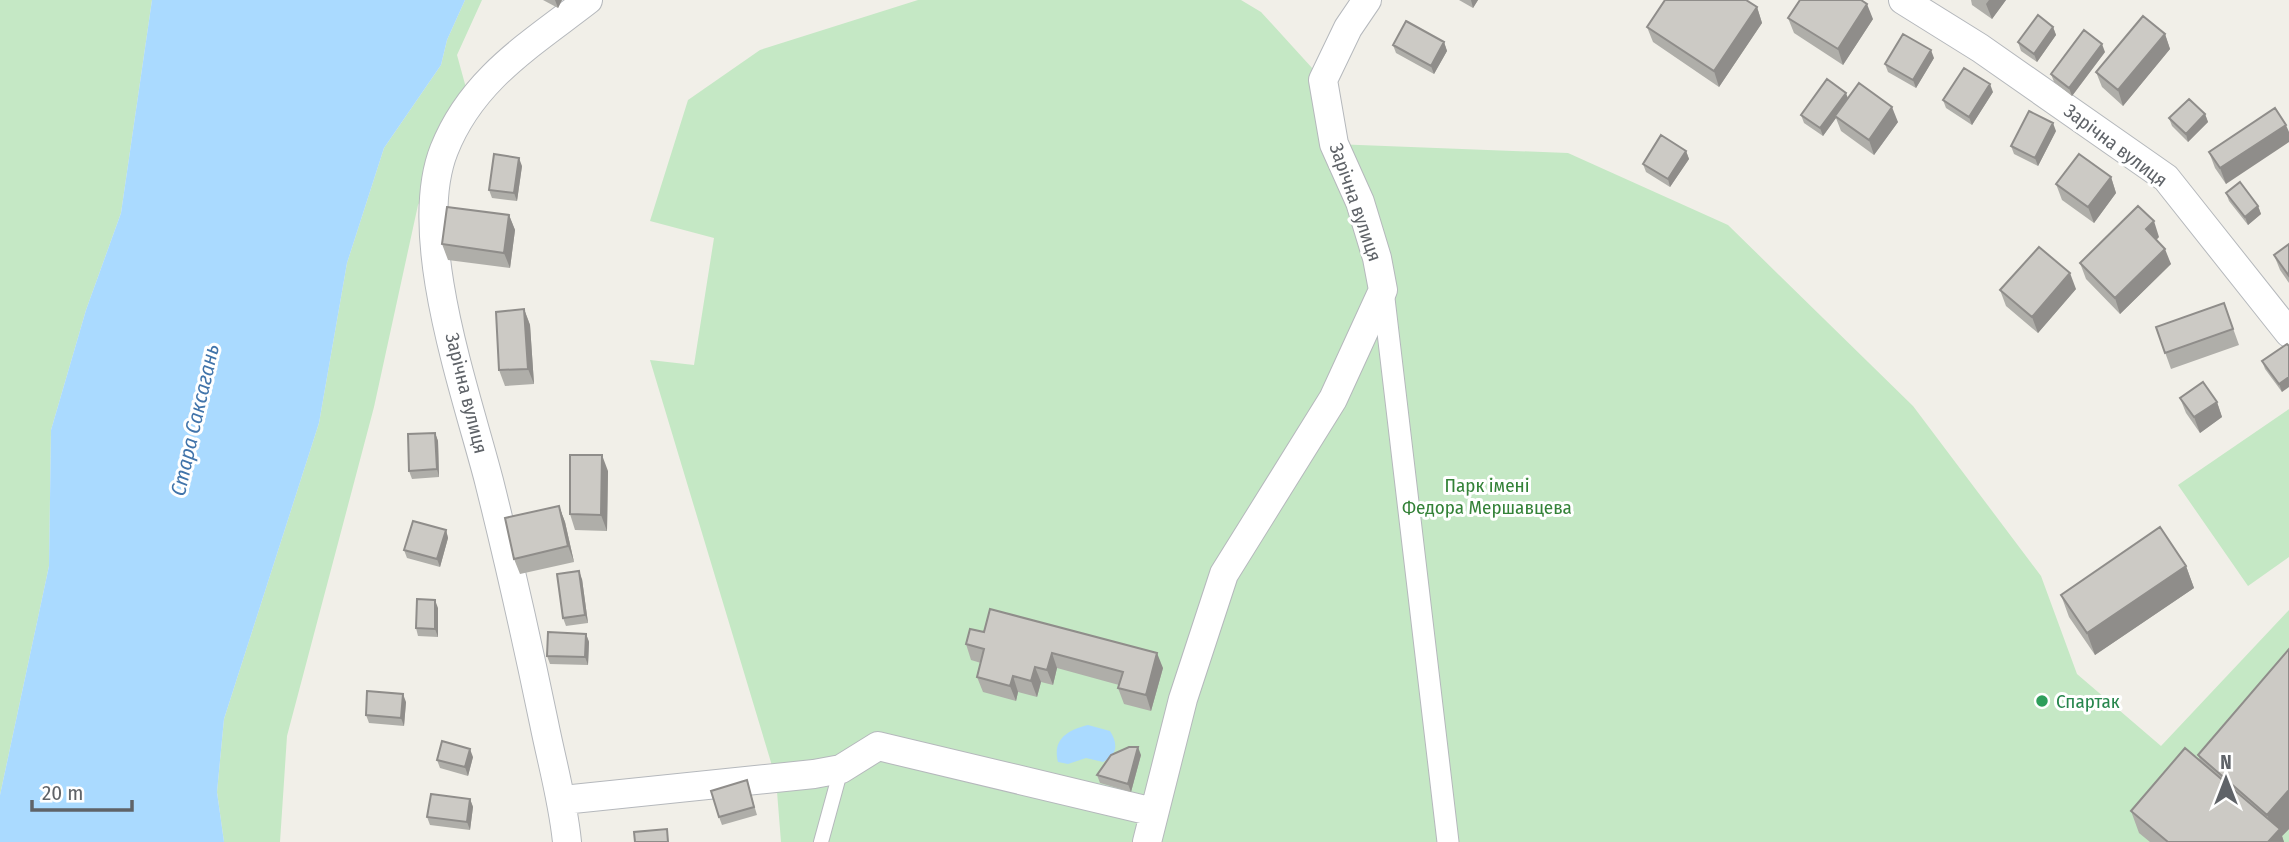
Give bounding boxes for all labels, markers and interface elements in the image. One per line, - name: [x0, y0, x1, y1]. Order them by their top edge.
- street label: Зарічна вулиця: [2059, 99, 2172, 192]
- street label: Зарічна вулиця: [1325, 140, 1387, 264]
- street label: Зарічна вулиця: [440, 330, 493, 456]
- water label: Стара Саксагань: [165, 342, 225, 498]
- park label: Парк імені Федора Мершавцева: [1402, 474, 1572, 519]
- place label: Спартак: [2056, 690, 2120, 713]
- marker: Спартак: [2034, 693, 2050, 709]
- north arrow: [2191, 744, 2261, 814]
- text: N: [2220, 751, 2232, 774]
- scale bar: [32, 768, 131, 812]
- text: 20 m: [42, 780, 83, 806]

